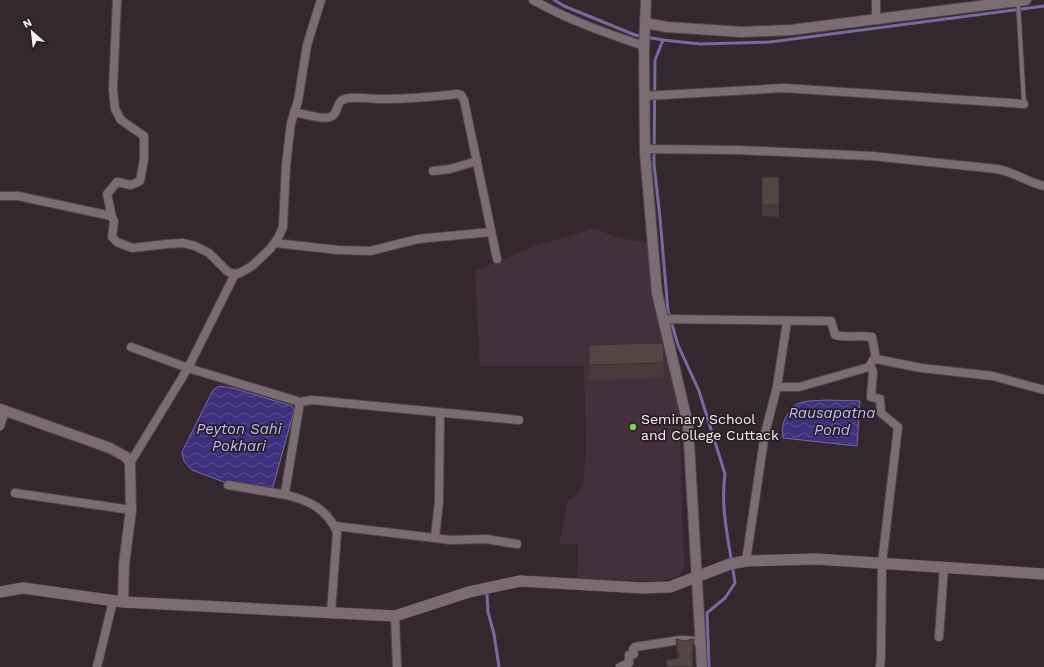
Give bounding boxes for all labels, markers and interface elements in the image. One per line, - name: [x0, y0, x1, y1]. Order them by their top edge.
- north arrow: [12, 12, 52, 52]
- text: N: [21, 16, 34, 31]
- water label: Rausapatna Pond: [789, 404, 875, 439]
- place label: Seminary School and College Cuttack: [641, 411, 779, 443]
- water label: Peyton Sahi Pokhari: [196, 420, 283, 455]
- marker: Seminary School and College Cuttack: [628, 422, 638, 432]

